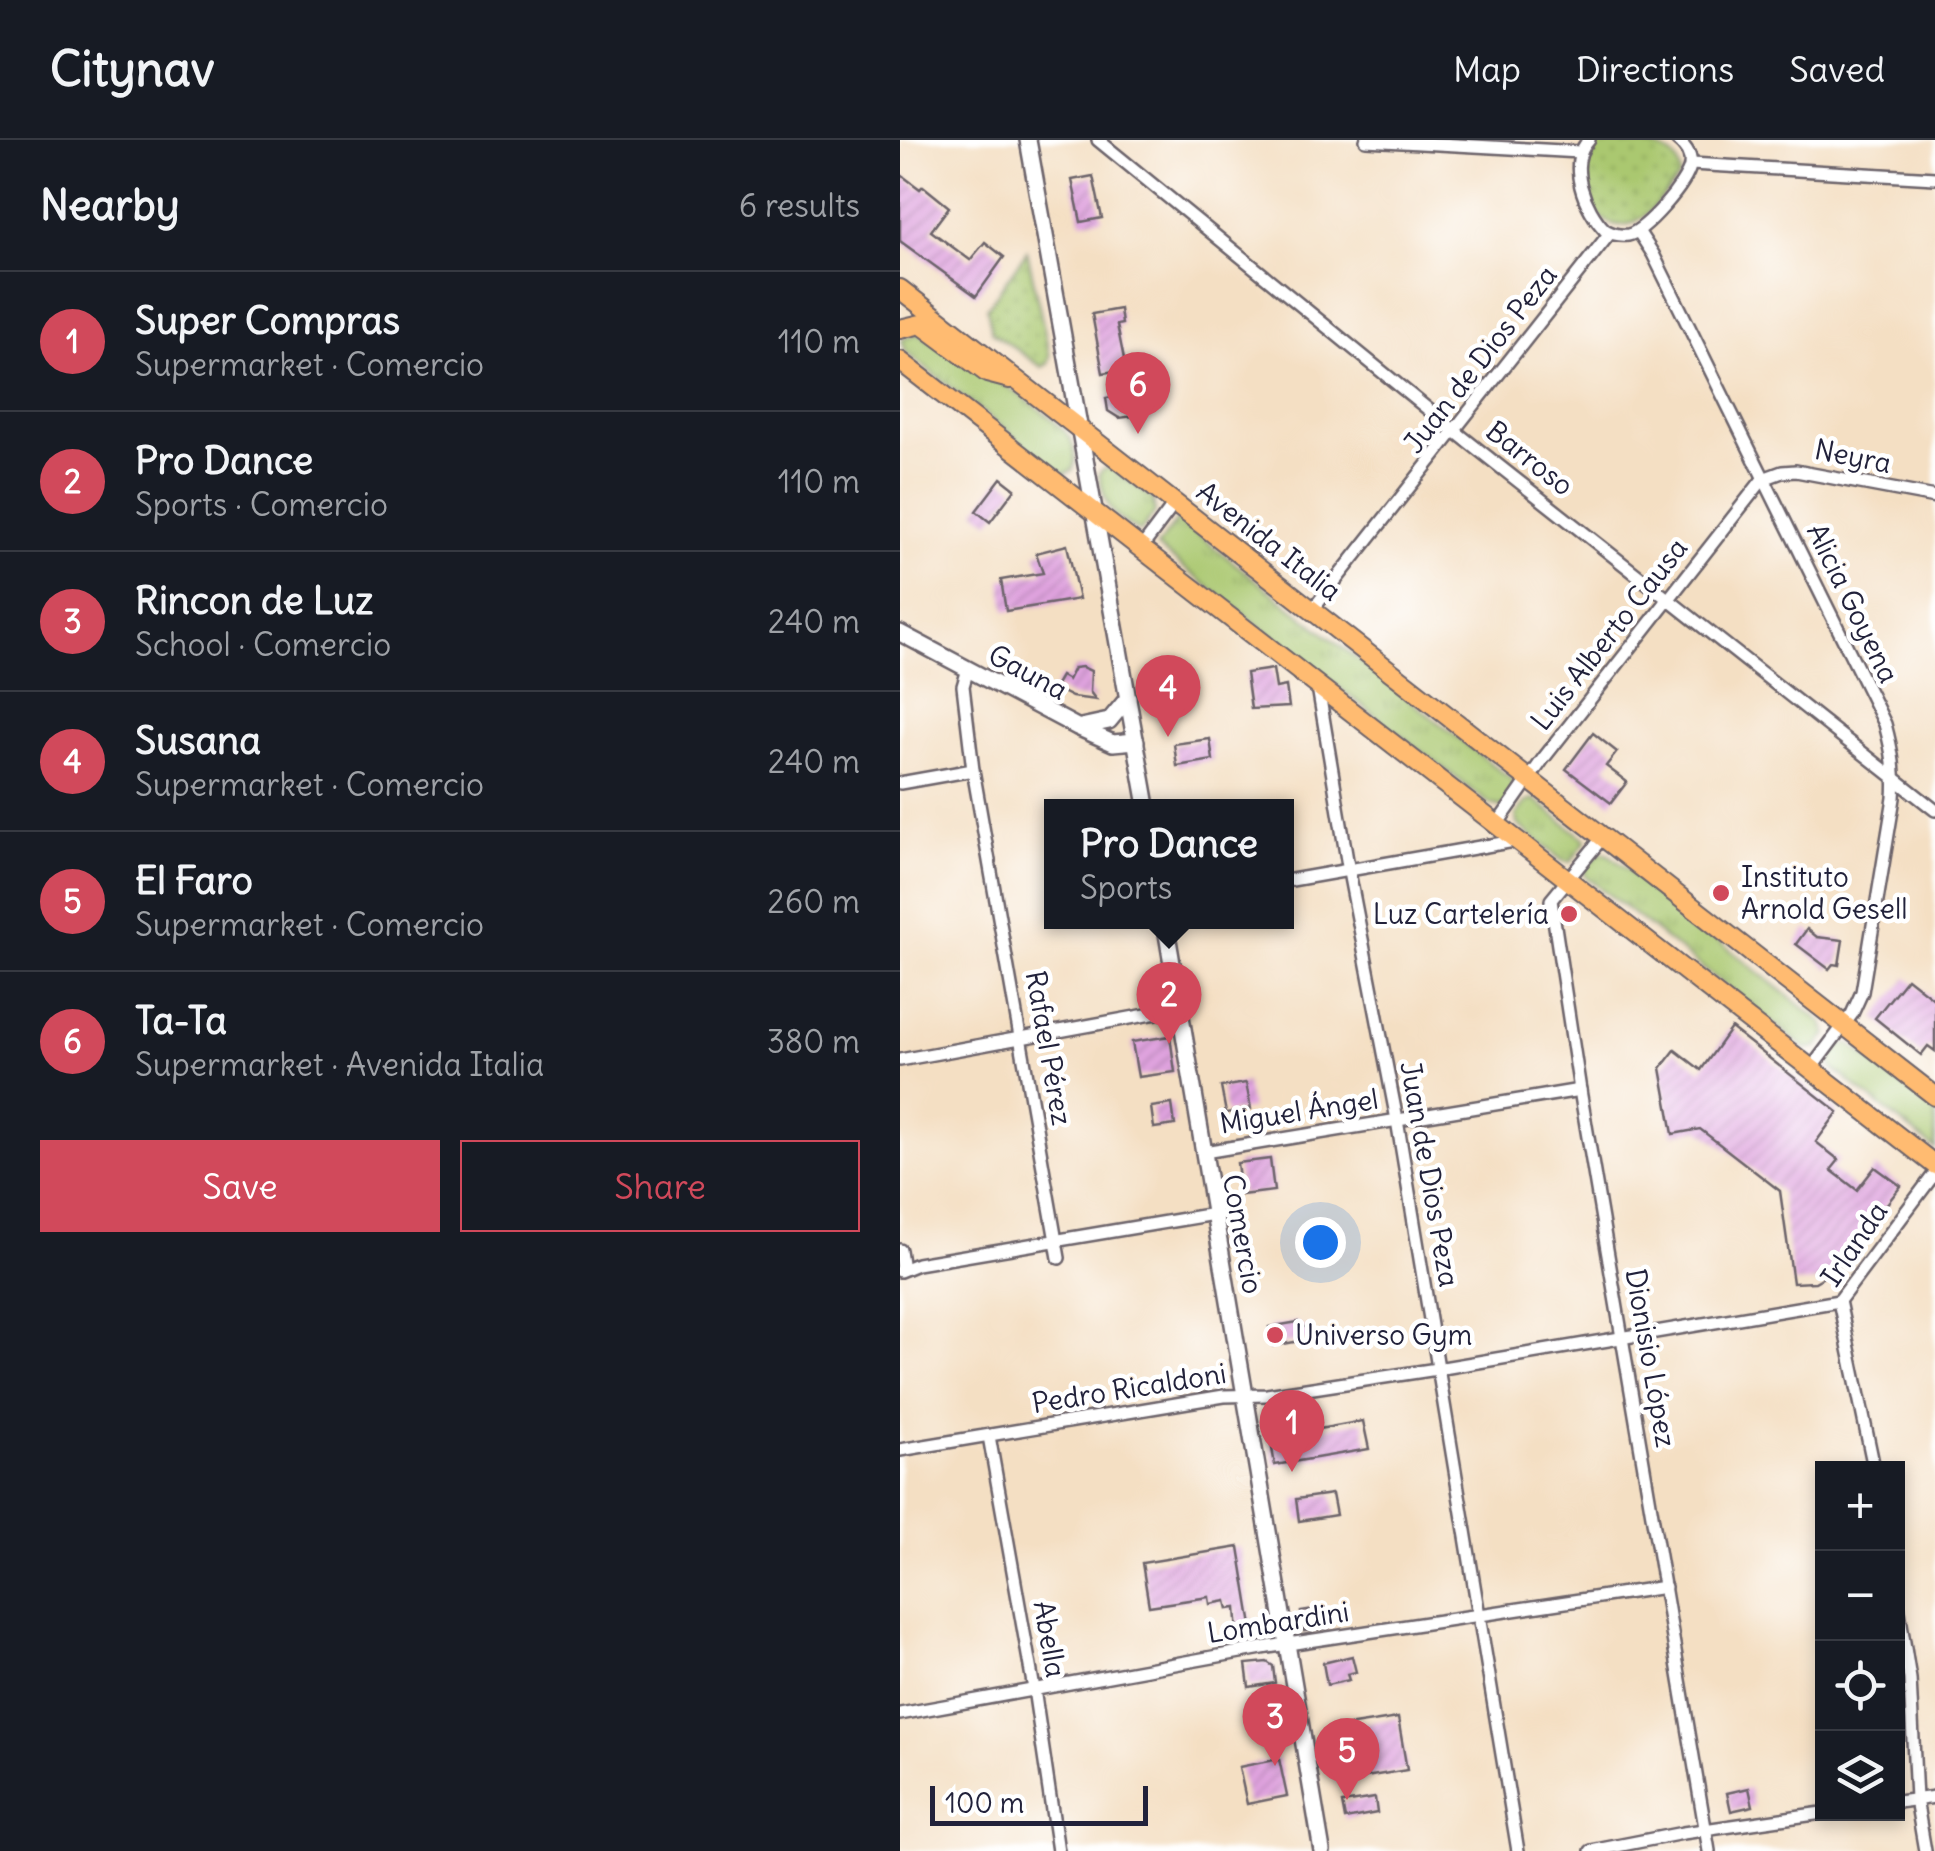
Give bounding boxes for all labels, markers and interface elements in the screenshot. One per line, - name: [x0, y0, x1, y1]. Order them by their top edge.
- text: Citynav: [50, 39, 214, 99]
- text: Map: [1453, 47, 1521, 91]
- text: Directions: [1576, 47, 1734, 91]
- text: Saved: [1789, 47, 1885, 91]
- text: Nearby: [40, 179, 179, 231]
- text: 6 results: [739, 185, 860, 226]
- street label: Juan de Dios Peza: [1395, 258, 1565, 460]
- text: Super Compras: [135, 297, 400, 344]
- text: 1: [66, 321, 79, 362]
- text: 110 m: [778, 321, 860, 362]
- text: Supermarket · Comercio: [135, 344, 484, 385]
- pin: 6: [1106, 352, 1170, 434]
- street label: Barroso: [1479, 413, 1581, 503]
- street label: Neyra: [1812, 431, 1894, 481]
- text: Pro Dance: [135, 437, 313, 484]
- text: 2: [64, 461, 81, 502]
- text: 110 m: [778, 461, 860, 502]
- street label: Avenida Italia: [1190, 473, 1348, 609]
- text: Sports · Comercio: [135, 484, 388, 525]
- street label: Alicia Goyena: [1799, 517, 1907, 689]
- street label: Luis Alberto Causa: [1523, 531, 1695, 737]
- text: Rincon de Luz: [135, 577, 373, 624]
- text: 3: [63, 601, 82, 642]
- text: 240 m: [768, 601, 860, 642]
- text: School · Comercio: [135, 624, 391, 665]
- street label: Gauna: [982, 636, 1074, 708]
- pin: 4: [1136, 654, 1200, 737]
- text: Susana: [135, 717, 261, 764]
- text: 4: [63, 741, 82, 782]
- text: 240 m: [768, 741, 860, 782]
- text: Supermarket · Comercio: [135, 764, 484, 805]
- popup: [1044, 799, 1294, 929]
- text: Pro Dance: [1080, 820, 1258, 867]
- text: El Faro: [135, 857, 253, 904]
- place label: Instituto Arnold Gesell: [1741, 859, 1907, 927]
- text: Sports: [1080, 867, 1172, 908]
- text: 5: [63, 881, 82, 922]
- text: 260 m: [767, 881, 860, 922]
- marker: Instituto Arnold Gesell: [1710, 882, 1732, 904]
- place label: Luz Cartelería: [1373, 896, 1549, 932]
- marker: Luz Cartelería: [1558, 903, 1580, 925]
- text: Supermarket · Comercio: [135, 904, 484, 945]
- pin: 2: [1136, 962, 1202, 1044]
- street label: Rafael Pérez: [1018, 968, 1080, 1128]
- text: Ta-Ta: [135, 997, 227, 1044]
- text: 6: [63, 1021, 82, 1062]
- text: 380 m: [767, 1021, 860, 1062]
- text: Supermarket · Avenida Italia: [135, 1044, 544, 1085]
- street label: Juan de Dios Peza: [1392, 1058, 1468, 1290]
- street label: Miguel Ángel: [1217, 1080, 1381, 1141]
- button: Save: [40, 1140, 440, 1232]
- button: Share: [460, 1140, 860, 1232]
- street label: Comercio: [1215, 1171, 1271, 1297]
- street label: Irlanda: [1813, 1195, 1895, 1293]
- your location: [1295, 1217, 1346, 1268]
- street label: Dionisio López: [1618, 1266, 1684, 1450]
- place label: Universo Gym: [1295, 1317, 1472, 1353]
- marker: Universo Gym: [1264, 1324, 1286, 1346]
- street label: Pedro Ricaldoni: [1029, 1355, 1229, 1421]
- pin: 1: [1260, 1390, 1324, 1472]
- map controls: [1815, 1461, 1905, 1821]
- button: +: [1815, 1461, 1905, 1551]
- button: −: [1815, 1551, 1905, 1641]
- street label: Lombardini: [1205, 1593, 1351, 1651]
- street label: Abella: [1026, 1598, 1074, 1680]
- button: locate: [1815, 1641, 1905, 1731]
- pin: 3: [1242, 1684, 1308, 1766]
- pin: 5: [1314, 1718, 1380, 1800]
- button: layers: [1815, 1731, 1905, 1821]
- scale bar: [930, 1781, 1148, 1826]
- text: 100 m: [945, 1785, 1024, 1821]

